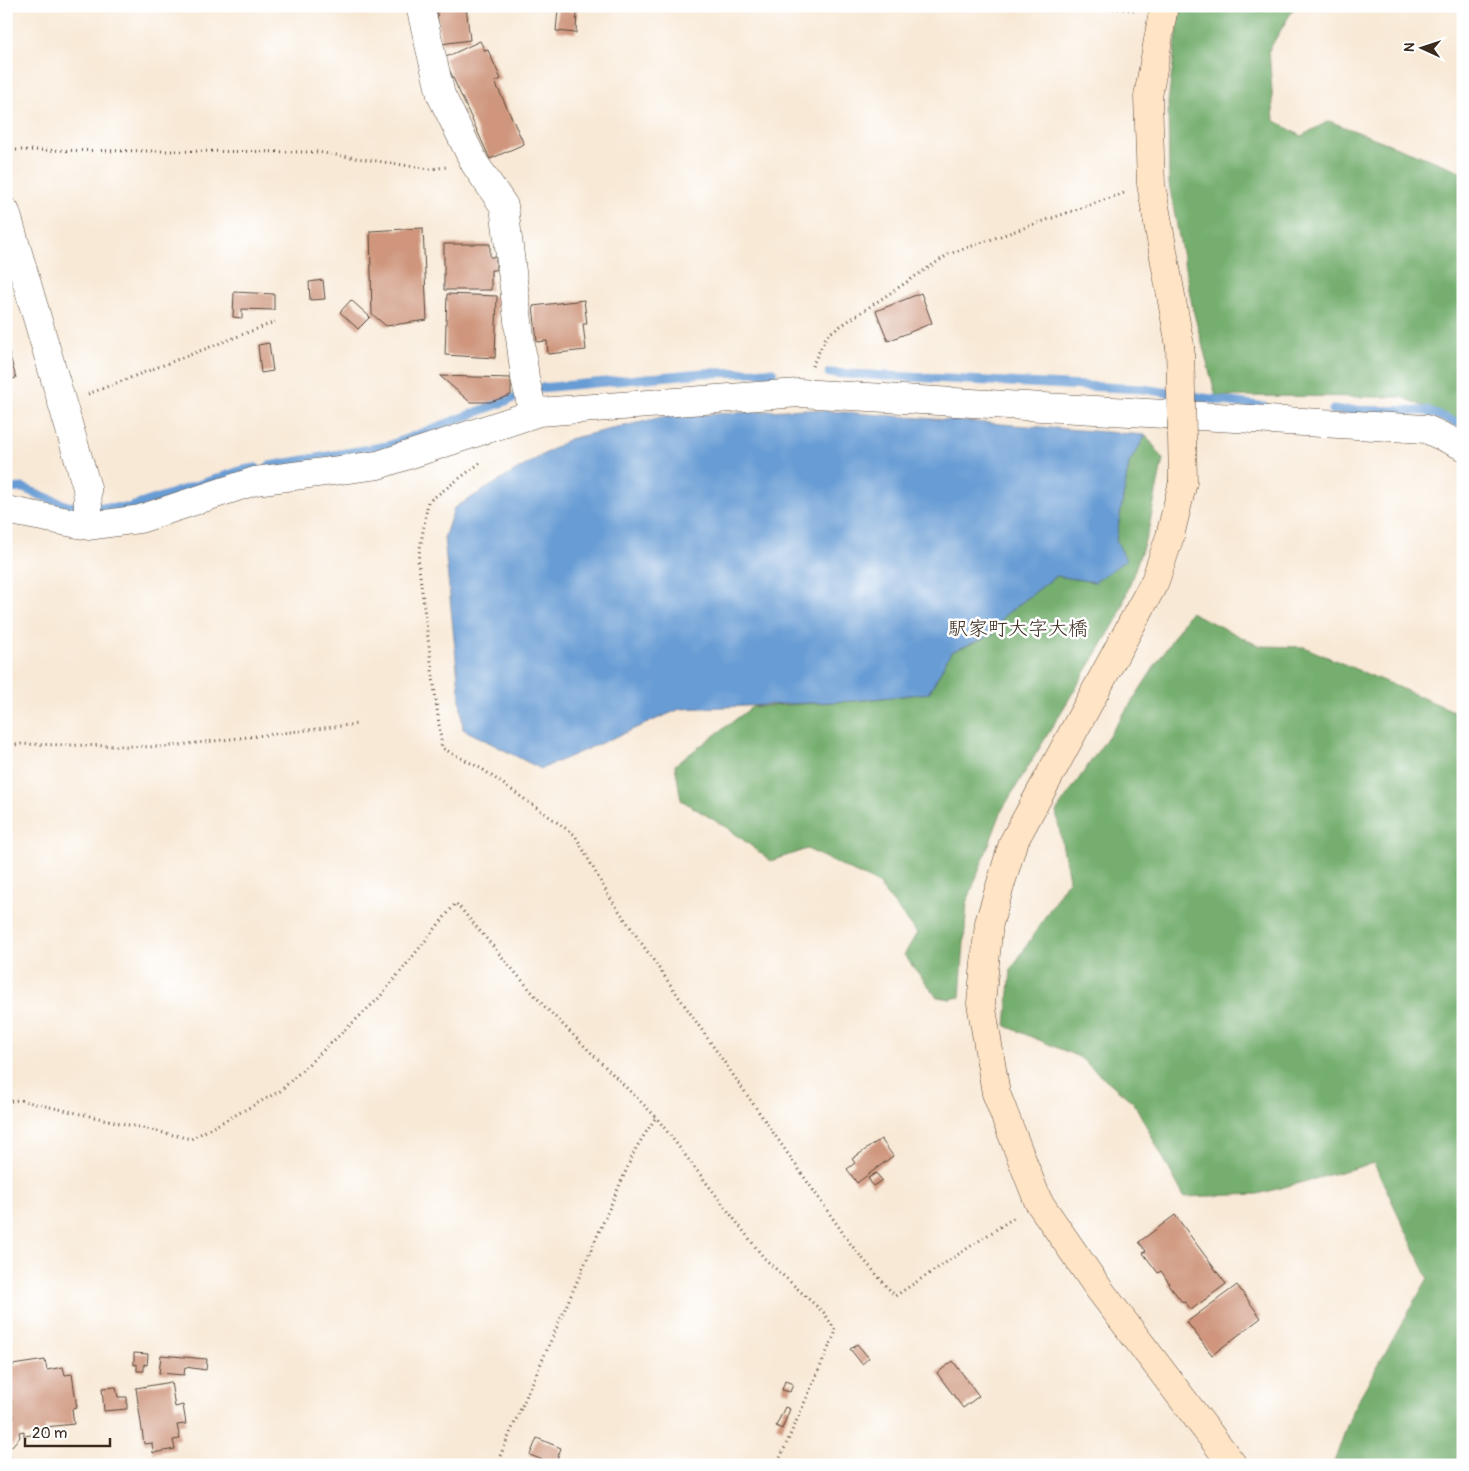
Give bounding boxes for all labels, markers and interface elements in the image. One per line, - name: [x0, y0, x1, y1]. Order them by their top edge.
- north arrow: [1396, 22, 1446, 72]
- text: N: [1401, 42, 1418, 53]
- district label: 駅家町大字大橋: [948, 616, 1088, 641]
- scale bar: [25, 1416, 110, 1448]
- text: 20 m: [32, 1424, 67, 1443]

